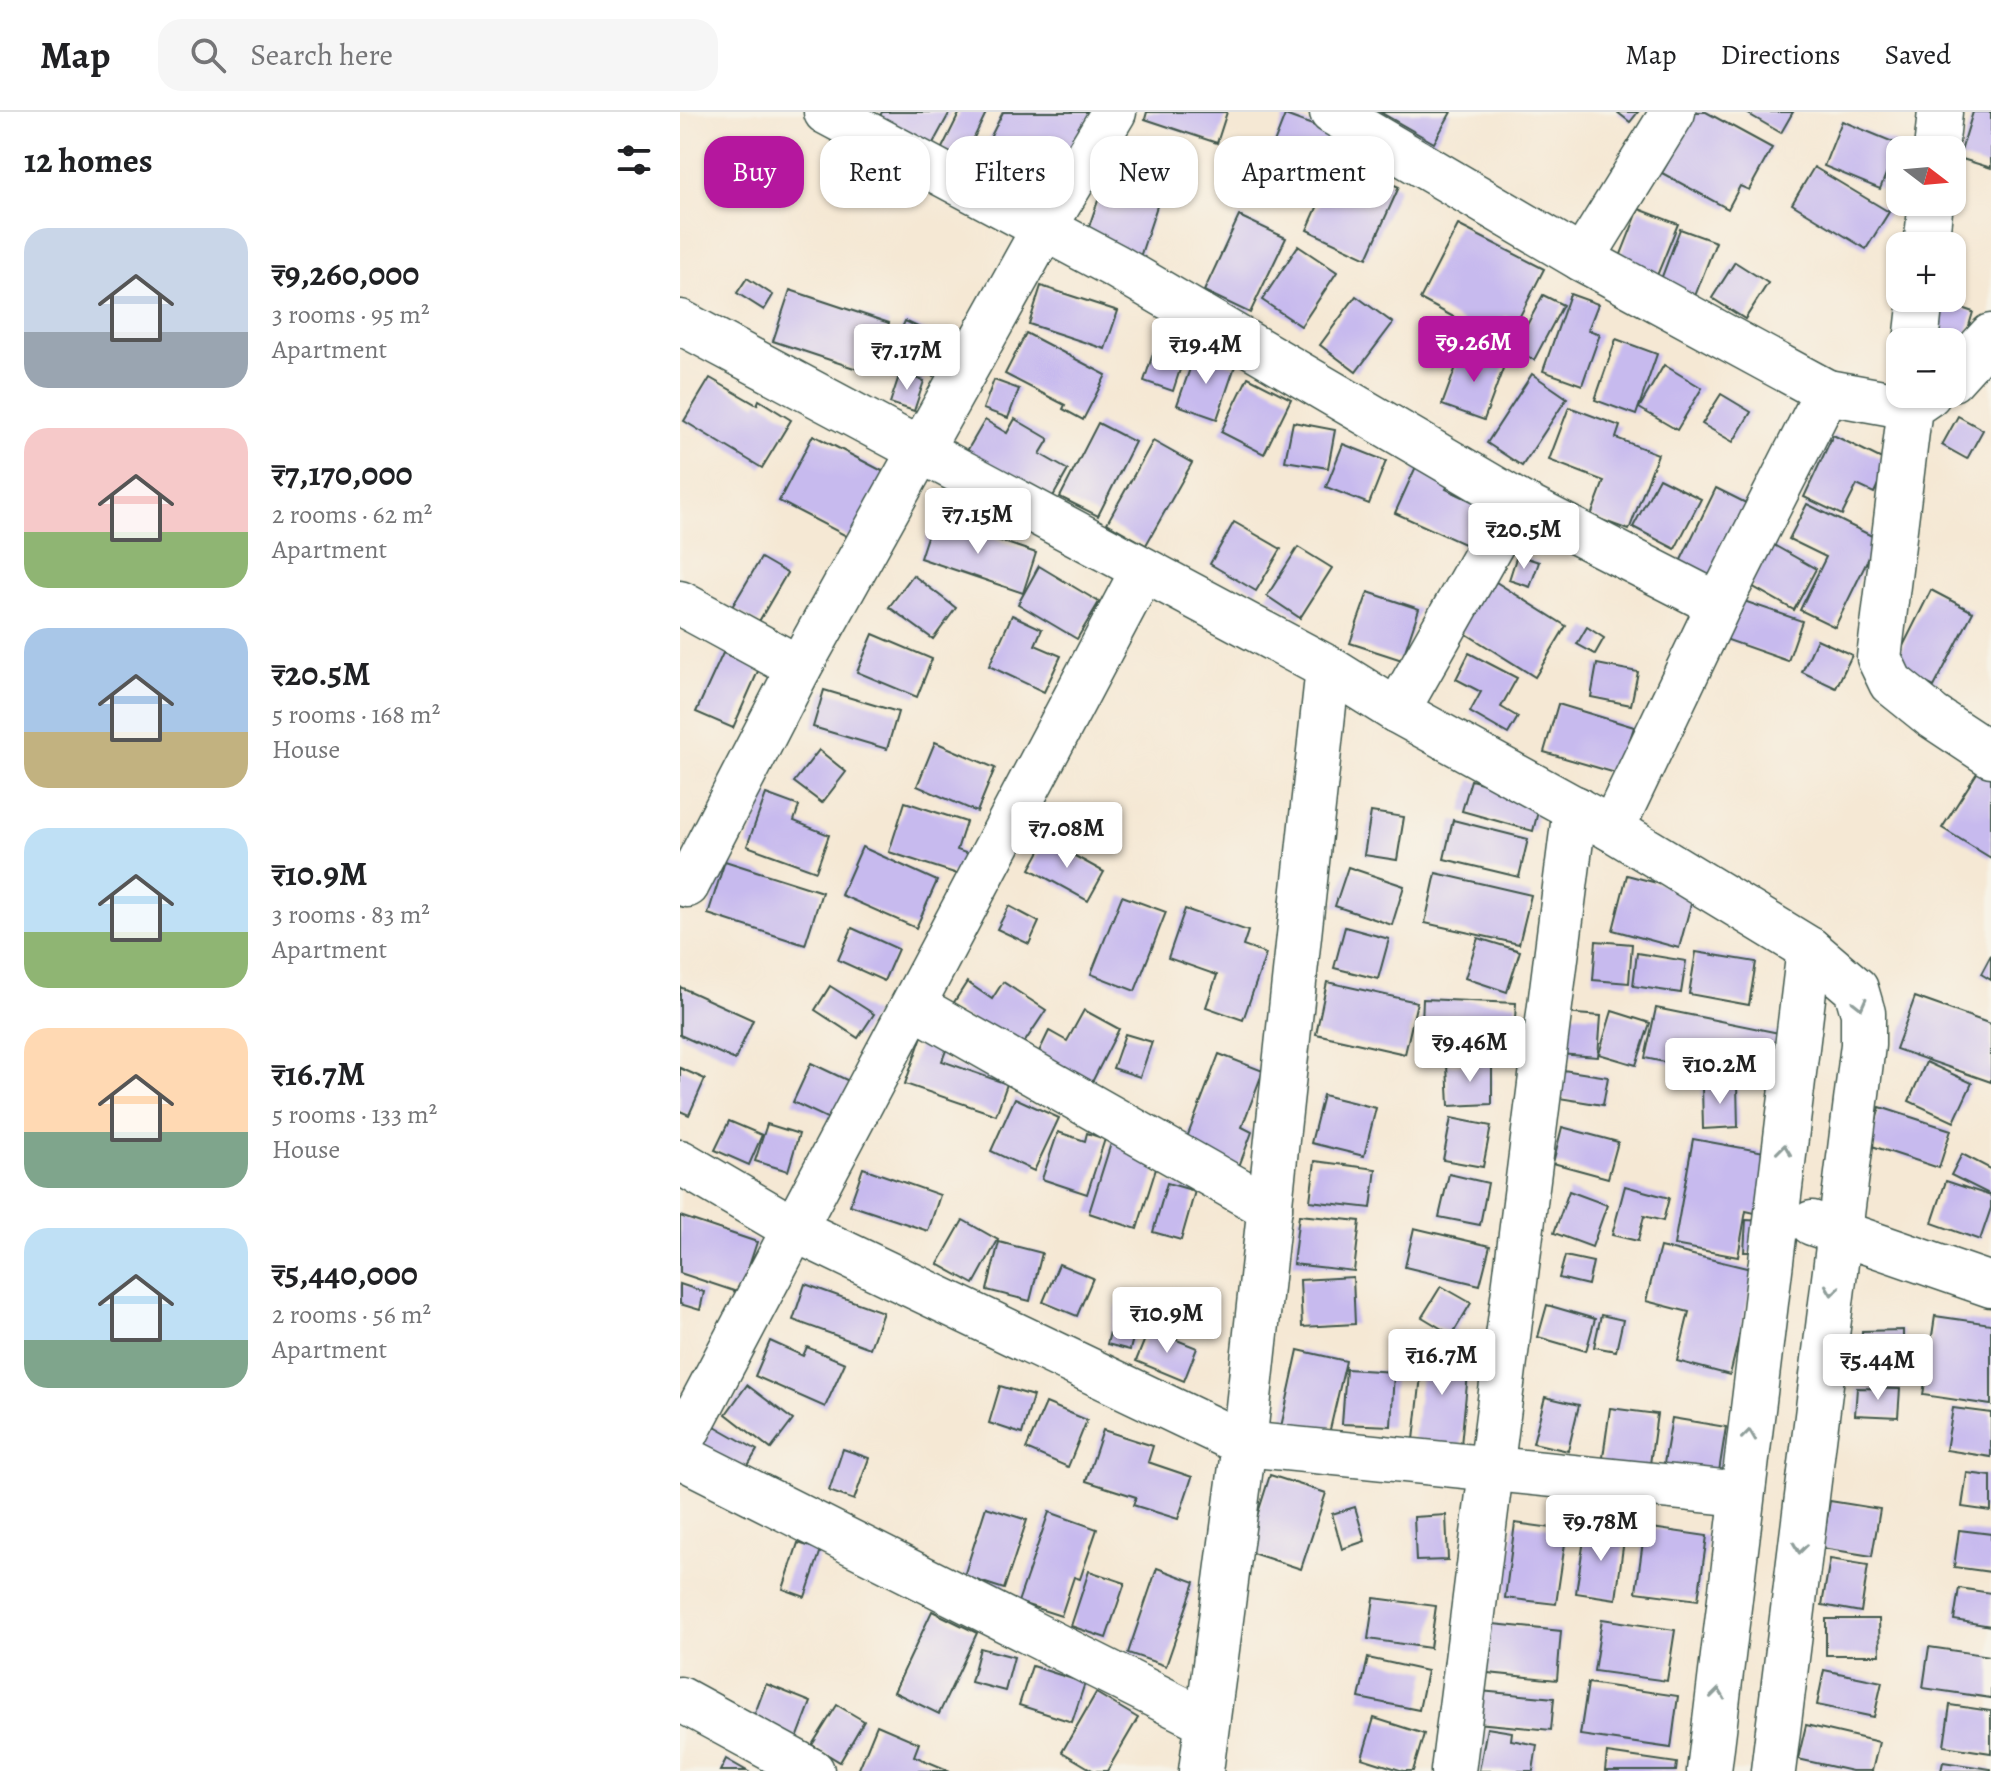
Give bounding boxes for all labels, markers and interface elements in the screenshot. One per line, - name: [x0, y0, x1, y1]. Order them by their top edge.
- search box: [158, 19, 718, 91]
- text: Map: [40, 29, 110, 81]
- icon: search: [186, 33, 230, 77]
- text: Search here: [250, 35, 393, 75]
- text: Map: [1625, 36, 1676, 74]
- text: Directions: [1720, 36, 1841, 74]
- text: Saved: [1885, 36, 1951, 74]
- chip: Buy: [704, 136, 804, 208]
- chip: Rent: [820, 136, 930, 208]
- chip: Filters: [946, 136, 1074, 208]
- chip: New: [1090, 136, 1198, 208]
- chip: Apartment: [1214, 136, 1394, 208]
- north arrow: [1886, 136, 1966, 216]
- map controls: [1886, 136, 1966, 408]
- text: 12 homes: [24, 137, 153, 184]
- icon: filters: [612, 138, 656, 182]
- button: +: [1886, 232, 1966, 312]
- text: ₹9,260,000: [272, 250, 419, 297]
- icon: home: [88, 260, 184, 356]
- text: 3 rooms · 95 m²: [272, 297, 429, 332]
- pin: ₹9.26M: [1409, 316, 1539, 384]
- pin: ₹19.4M: [1141, 318, 1271, 386]
- pin: ₹7.17M: [842, 324, 972, 392]
- text: ₹9.26M: [1436, 324, 1512, 359]
- text: ₹19.4M: [1170, 326, 1242, 361]
- button: −: [1886, 328, 1966, 408]
- text: Apartment: [272, 332, 387, 367]
- text: ₹7.17M: [872, 332, 942, 367]
- text: ₹7,170,000: [272, 450, 413, 497]
- icon: home: [88, 460, 184, 556]
- pin: ₹7.15M: [913, 488, 1043, 556]
- text: ₹7.15M: [943, 496, 1013, 531]
- text: 2 rooms · 62 m²: [272, 497, 432, 532]
- pin: ₹20.5M: [1459, 503, 1589, 571]
- text: ₹20.5M: [1486, 511, 1562, 546]
- text: Apartment: [272, 532, 387, 567]
- text: ₹20.5M: [272, 650, 371, 697]
- icon: home: [88, 660, 184, 756]
- text: 5 rooms · 168 m²: [272, 697, 440, 732]
- text: House: [272, 732, 340, 767]
- pin: ₹7.08M: [1002, 802, 1132, 870]
- text: ₹7.08M: [1029, 810, 1105, 845]
- text: ₹10.9M: [272, 850, 368, 897]
- icon: home: [88, 860, 184, 956]
- text: 3 rooms · 83 m²: [272, 897, 430, 932]
- text: Apartment: [272, 932, 387, 967]
- one-way arrow: [1851, 997, 1868, 1011]
- pin: ₹9.46M: [1405, 1016, 1535, 1084]
- text: ₹9.46M: [1432, 1024, 1508, 1059]
- pin: ₹10.2M: [1655, 1038, 1785, 1106]
- text: ₹10.2M: [1683, 1046, 1757, 1081]
- text: ₹16.7M: [272, 1050, 365, 1097]
- icon: home: [88, 1060, 184, 1156]
- text: 5 rooms · 133 m²: [272, 1097, 437, 1132]
- text: House: [272, 1132, 340, 1167]
- one-way arrow: [1775, 1143, 1792, 1156]
- text: ₹5,440,000: [272, 1250, 418, 1297]
- icon: home: [88, 1260, 184, 1356]
- one-way arrow: [1823, 1284, 1840, 1297]
- pin: ₹10.9M: [1102, 1287, 1232, 1355]
- text: ₹10.9M: [1130, 1295, 1204, 1330]
- text: 2 rooms · 56 m²: [272, 1297, 431, 1332]
- pin: ₹16.7M: [1377, 1329, 1507, 1397]
- text: Apartment: [272, 1332, 387, 1367]
- pin: ₹5.44M: [1813, 1334, 1943, 1402]
- text: ₹16.7M: [1406, 1337, 1478, 1372]
- text: ₹5.44M: [1841, 1342, 1915, 1377]
- one-way arrow: [1740, 1429, 1757, 1442]
- pin: ₹9.78M: [1536, 1495, 1666, 1563]
- text: ₹9.78M: [1564, 1503, 1638, 1538]
- one-way arrow: [1792, 1541, 1809, 1555]
- one-way arrow: [1709, 1687, 1726, 1700]

